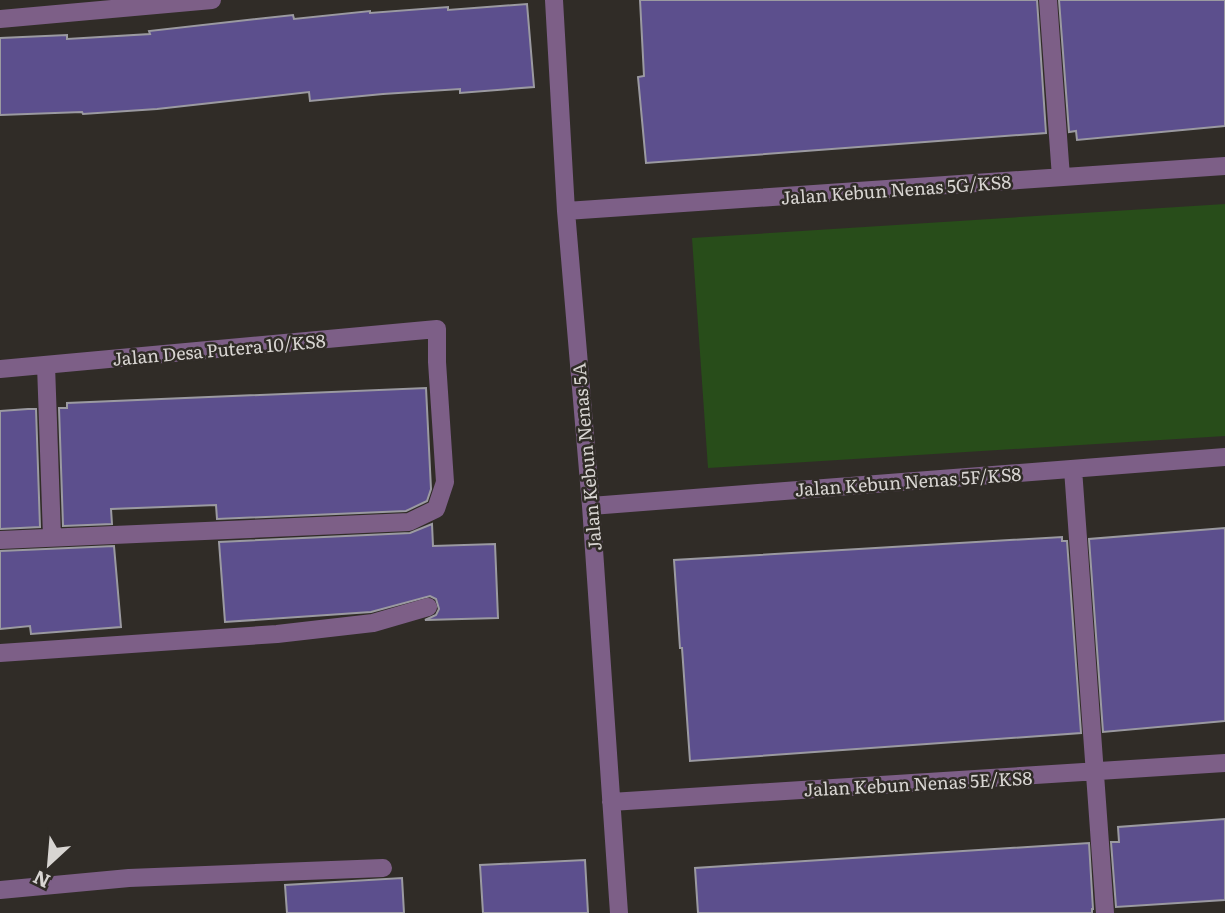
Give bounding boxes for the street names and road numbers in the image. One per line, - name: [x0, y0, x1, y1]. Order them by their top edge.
- street label: Jalan Kebun Nenas 5G/KS8: [780, 167, 1012, 211]
- street label: Jalan Desa Putera 10/KS8: [111, 326, 327, 372]
- street label: Jalan Kebun Nenas 5A: [564, 362, 608, 552]
- street label: Jalan Kebun Nenas 5F/KS8: [794, 460, 1022, 502]
- street label: Jalan Kebun Nenas 5E/KS8: [803, 764, 1033, 802]

